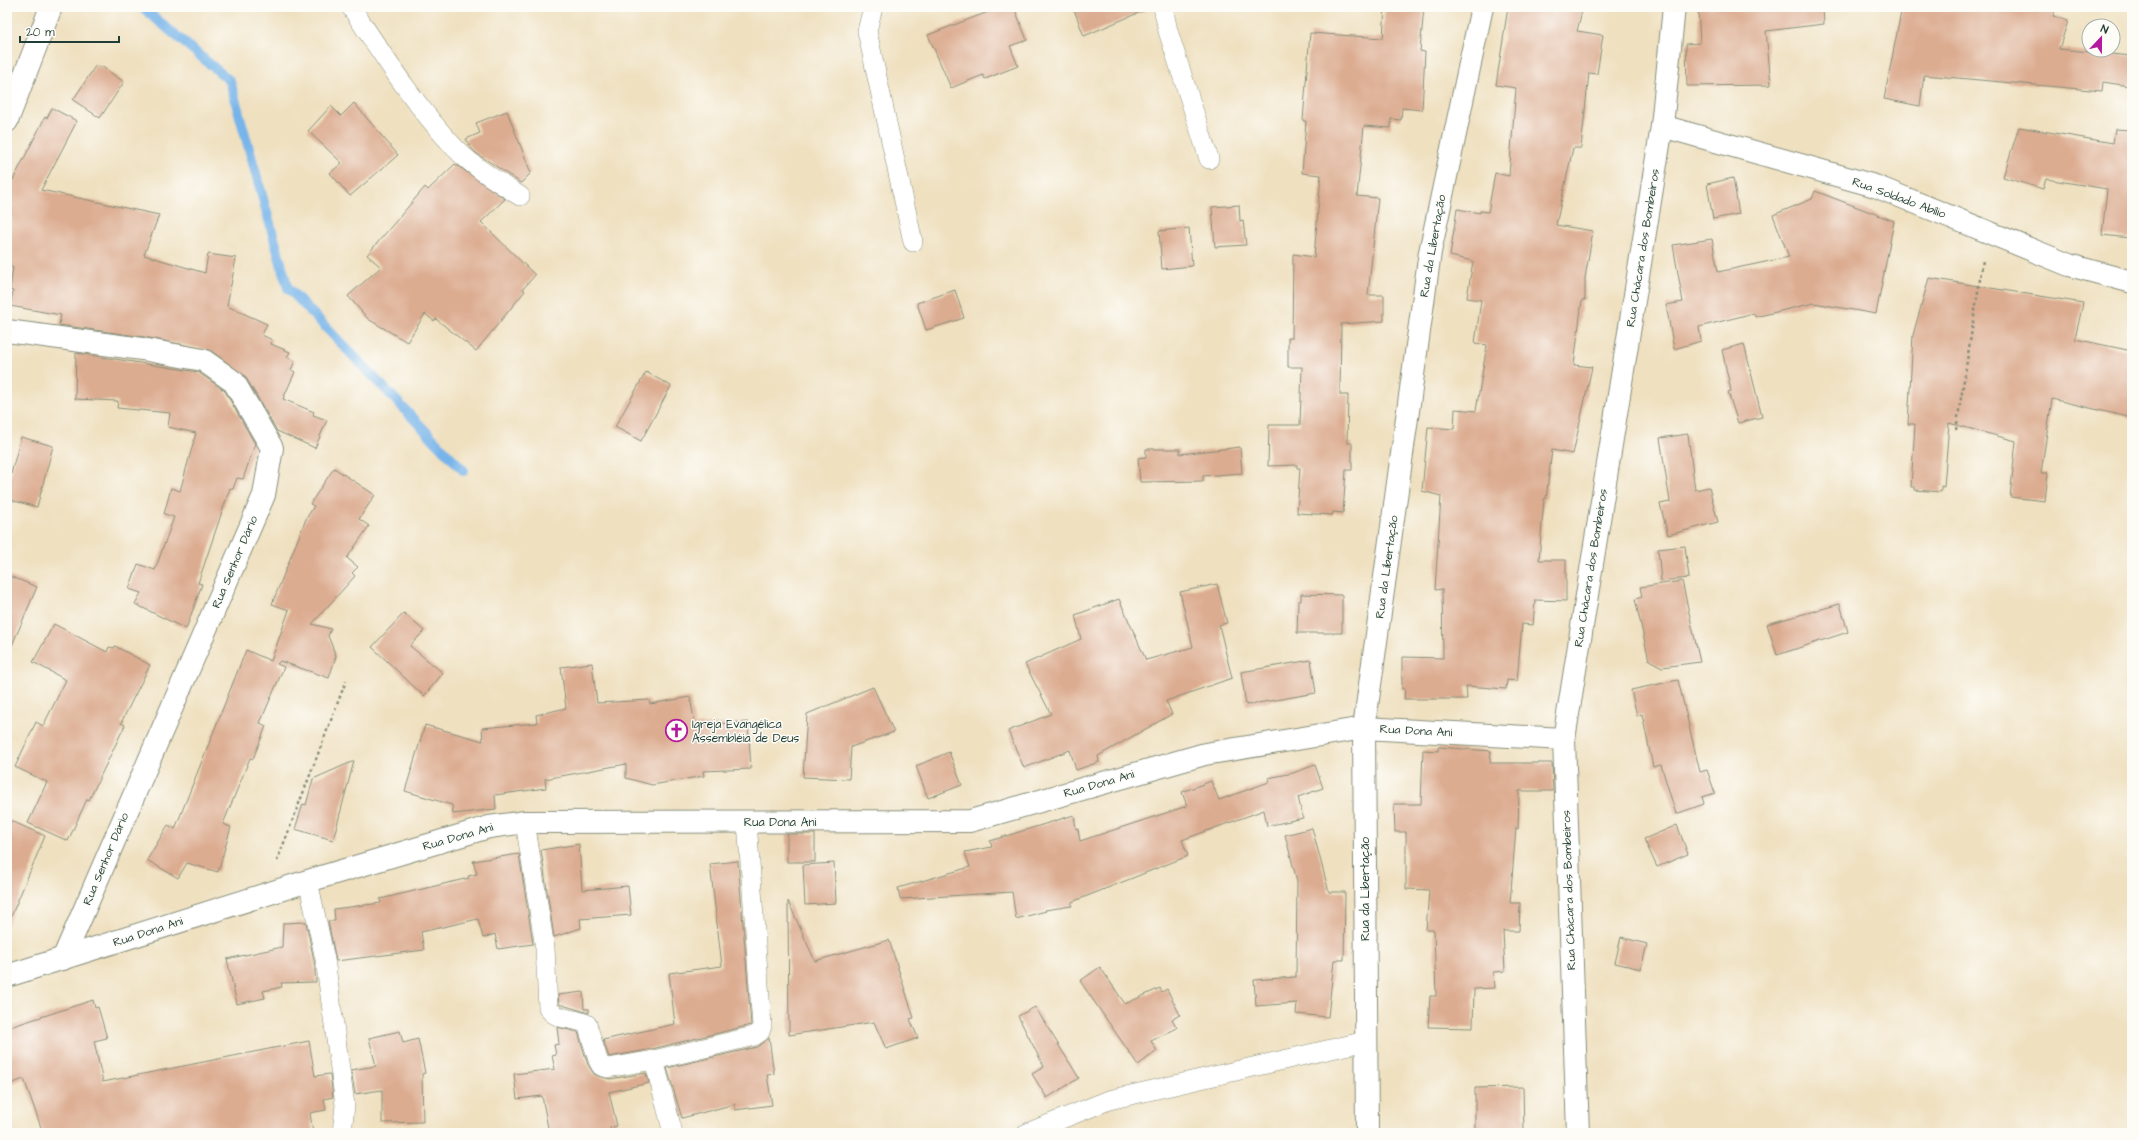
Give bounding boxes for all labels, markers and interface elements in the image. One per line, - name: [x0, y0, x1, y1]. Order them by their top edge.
- scale bar: [20, 18, 119, 44]
- north arrow: [2081, 18, 2121, 58]
- text: N: [2099, 21, 2111, 37]
- text: 20 m: [26, 24, 55, 41]
- street label: Rua Chácara dos Bombeiros: [1622, 168, 1664, 328]
- street label: Rua Soldado Abílio: [1850, 173, 1948, 223]
- street label: Rua da Libertação: [1416, 193, 1450, 299]
- street label: Rua Chácara dos Bombeiros: [1570, 488, 1612, 648]
- street label: Rua Senhor Dário: [208, 513, 262, 611]
- street label: Rua da Libertação: [1371, 514, 1403, 620]
- place label: Igreja Evangélica Assembléia de Deus: [692, 716, 799, 747]
- church icon: Igreja Evangélica Assembléia de Deus: [663, 718, 689, 744]
- street label: Rua Dona Ani: [1379, 721, 1453, 741]
- street label: Rua Dona Ani: [1062, 766, 1136, 802]
- street label: Rua Senhor Dário: [79, 810, 133, 908]
- street label: Rua Chácara dos Bombeiros: [1558, 810, 1580, 970]
- street label: Rua Dona Ani: [744, 814, 816, 831]
- street label: Rua Dona Ani: [421, 819, 495, 855]
- street label: Rua da Libertação: [1357, 837, 1374, 941]
- street label: Rua Dona Ani: [111, 913, 185, 951]

